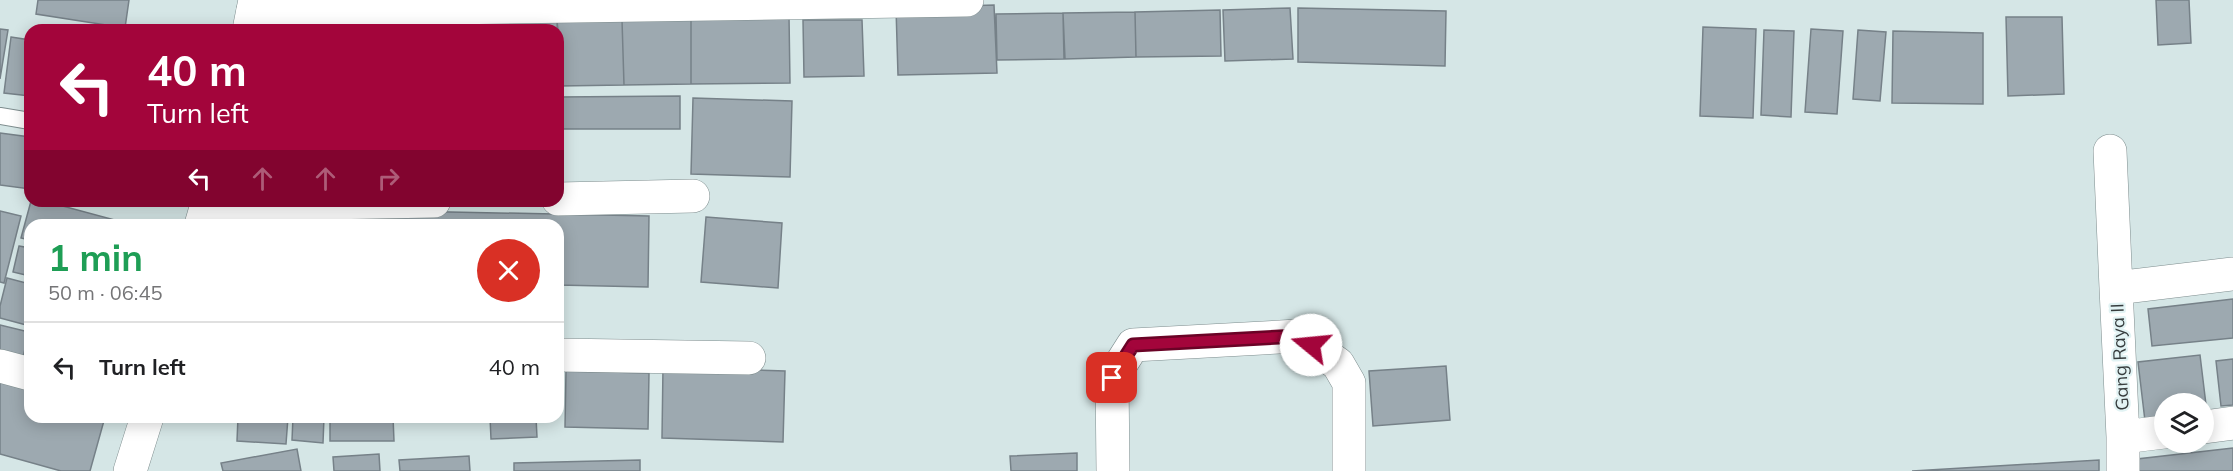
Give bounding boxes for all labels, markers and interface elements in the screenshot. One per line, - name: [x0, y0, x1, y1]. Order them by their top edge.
- text: 40 m: [147, 44, 247, 97]
- icon: left: [48, 48, 126, 126]
- text: Turn left: [147, 96, 249, 130]
- icon: left: [183, 162, 216, 195]
- icon: ahead: [246, 162, 279, 195]
- icon: ahead: [309, 162, 342, 195]
- icon: right: [372, 162, 405, 195]
- text: 1 min: [48, 235, 143, 280]
- button: close: [477, 239, 540, 302]
- text: 50 m · 06:45: [48, 280, 162, 305]
- street label: Gang Raya II: [2105, 303, 2134, 411]
- position arrow: [1279, 313, 1343, 377]
- icon: left: [48, 351, 81, 384]
- pin: [1086, 352, 1137, 403]
- text: Turn left: [99, 353, 186, 381]
- text: 40 m: [489, 353, 540, 381]
- icon: arrive: [1095, 361, 1128, 394]
- map controls: [2154, 393, 2214, 453]
- button: layers: [2154, 393, 2214, 453]

